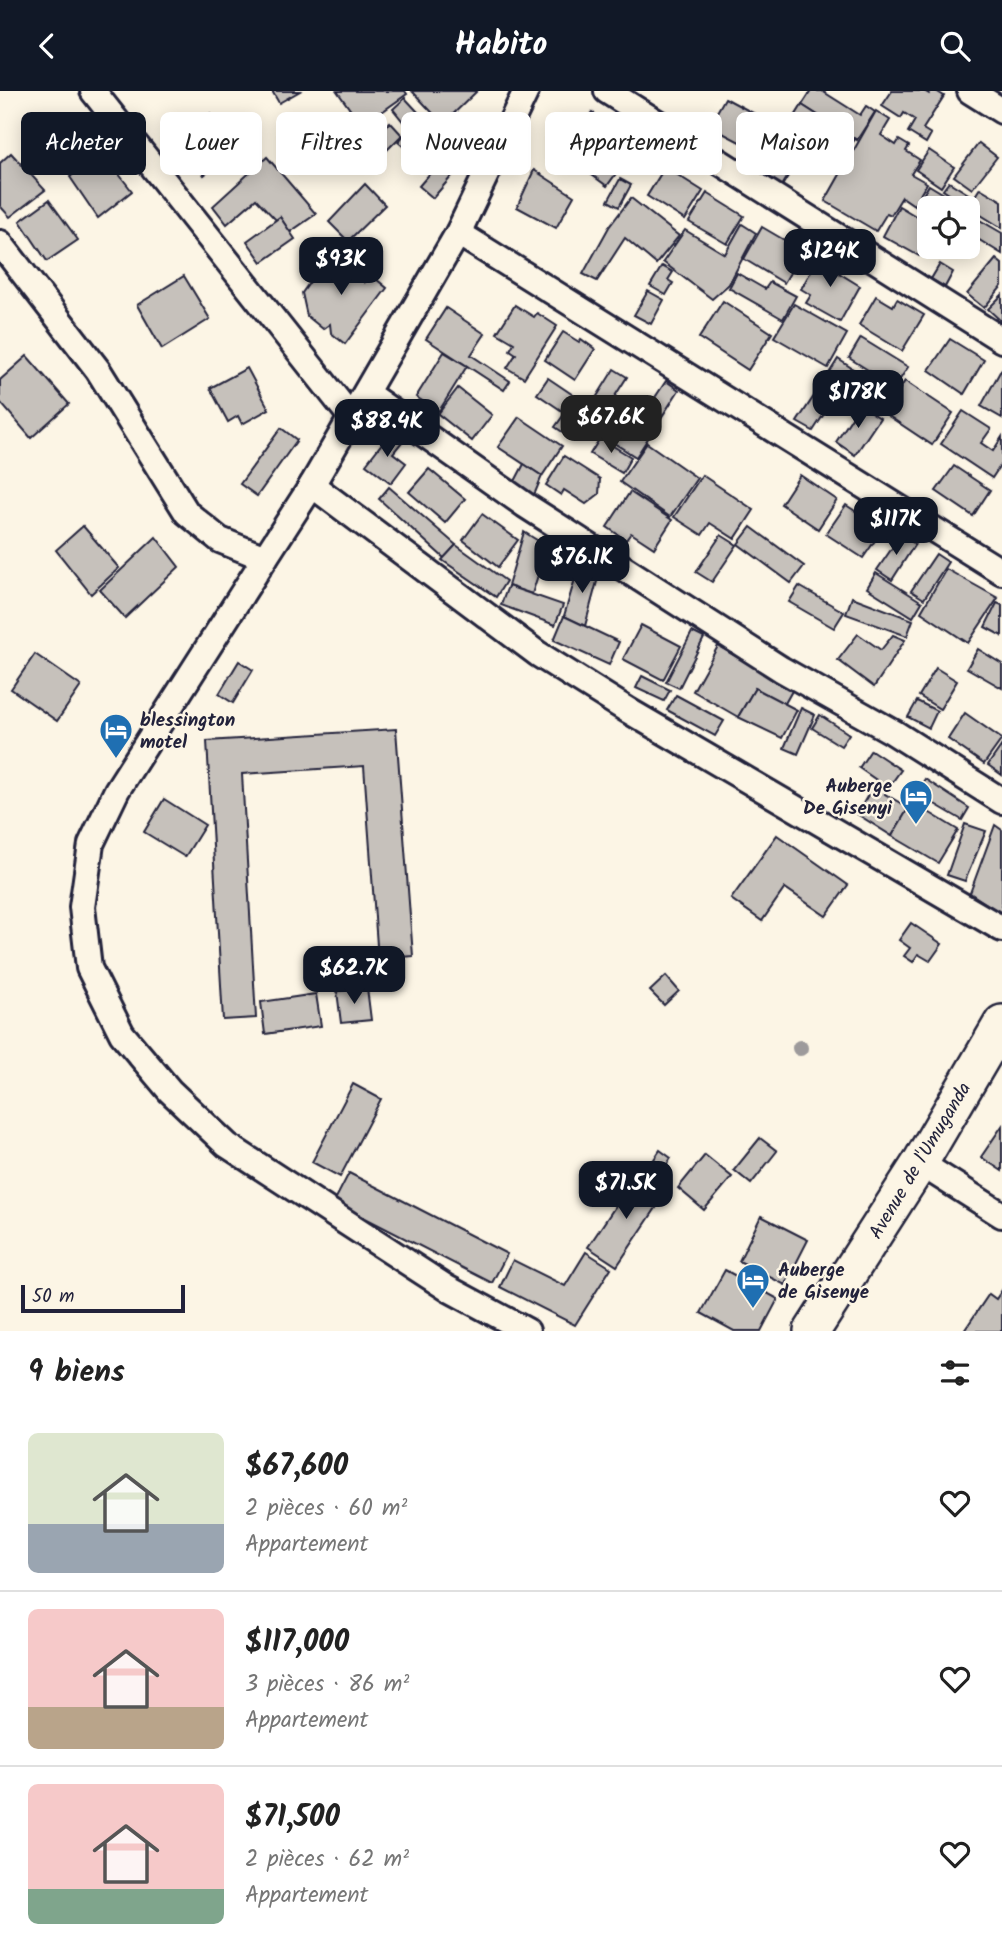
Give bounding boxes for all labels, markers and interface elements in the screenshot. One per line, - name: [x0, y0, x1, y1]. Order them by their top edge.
- text: Habito: [455, 20, 547, 71]
- icon: back: [28, 27, 66, 65]
- icon: search: [936, 27, 974, 65]
- chip: Acheter: [21, 112, 146, 175]
- chip: Louer: [160, 112, 262, 175]
- chip: Filtres: [276, 112, 387, 175]
- chip: Nouveau: [401, 112, 531, 175]
- chip: Appartement: [545, 112, 722, 175]
- chip: Maison: [736, 112, 854, 175]
- map controls: [917, 196, 980, 259]
- button: locate: [917, 196, 980, 259]
- pin: $124K: [781, 229, 879, 289]
- text: $124K: [800, 234, 860, 270]
- pin: $93K: [300, 237, 382, 297]
- text: $93K: [315, 242, 367, 278]
- pin: $178K: [809, 371, 907, 430]
- text: $178K: [829, 375, 887, 411]
- pin: $67.6K: [554, 395, 668, 455]
- pin: $88.4K: [330, 399, 444, 459]
- text: $67.6K: [577, 400, 645, 436]
- text: $88.4K: [351, 404, 423, 440]
- pin: $117K: [847, 497, 945, 557]
- text: $117K: [870, 502, 922, 538]
- pin: $76.1K: [525, 535, 639, 595]
- text: $76.1K: [550, 540, 614, 576]
- place label: blessington motel: [140, 706, 235, 758]
- hotel icon: blessington motel: [97, 711, 135, 760]
- place label: Auberge De Gisenyi: [803, 772, 893, 824]
- hotel icon: Auberge De Gisenyi: [897, 777, 935, 826]
- pin: $62.7K: [297, 947, 411, 1006]
- text: $62.7K: [319, 951, 389, 987]
- street label: Avenue de l'Umuganda: [862, 1077, 980, 1245]
- pin: $71.5K: [569, 1161, 683, 1221]
- text: $71.5K: [595, 1166, 657, 1202]
- place label: Auberge de Gisenye: [778, 1256, 869, 1308]
- hotel icon: Auberge de Gisenye: [734, 1261, 772, 1310]
- scale bar: [21, 1282, 186, 1314]
- text: 50 m: [32, 1282, 74, 1312]
- text: 9 biens: [28, 1349, 125, 1397]
- icon: filters: [936, 1354, 974, 1392]
- text: $67,600: [245, 1443, 348, 1491]
- icon: home: [84, 1461, 168, 1545]
- icon: heart: [936, 1484, 974, 1522]
- text: 2 pièces · 60 m²: [245, 1491, 407, 1527]
- text: Appartement: [245, 1527, 368, 1563]
- text: $117,000: [245, 1619, 349, 1667]
- icon: home: [84, 1637, 168, 1721]
- icon: heart: [936, 1660, 974, 1698]
- text: 3 pièces · 86 m²: [245, 1667, 409, 1703]
- text: Appartement: [245, 1703, 368, 1739]
- text: $71,500: [245, 1794, 340, 1842]
- icon: home: [84, 1812, 168, 1896]
- icon: heart: [936, 1835, 974, 1873]
- text: 2 pièces · 62 m²: [245, 1842, 409, 1878]
- text: Appartement: [245, 1878, 368, 1914]

